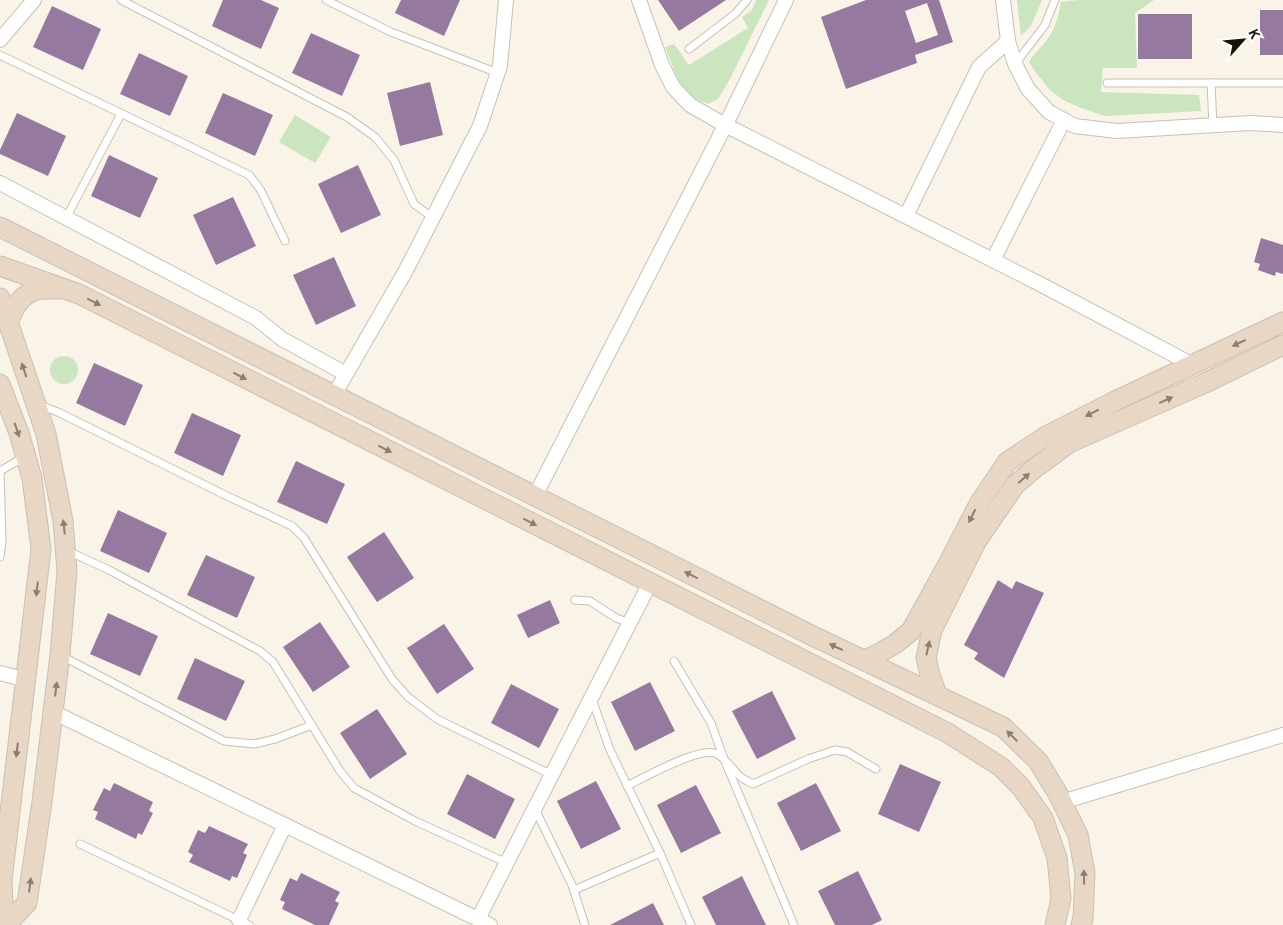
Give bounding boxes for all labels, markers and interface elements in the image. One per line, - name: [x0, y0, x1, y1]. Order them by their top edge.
- north arrow: [1218, 15, 1268, 65]
- text: K: [1244, 26, 1265, 42]
- one-way arrow: [87, 298, 102, 306]
- one-way arrow: [1232, 340, 1246, 348]
- one-way arrow: [20, 362, 28, 377]
- one-way arrow: [232, 372, 247, 380]
- one-way arrow: [1159, 396, 1173, 404]
- one-way arrow: [1085, 409, 1099, 417]
- one-way arrow: [14, 422, 21, 437]
- one-way arrow: [377, 445, 392, 453]
- one-way arrow: [1018, 472, 1030, 484]
- one-way arrow: [968, 508, 976, 523]
- one-way arrow: [522, 518, 537, 526]
- one-way arrow: [59, 519, 67, 535]
- one-way arrow: [684, 570, 698, 578]
- one-way arrow: [33, 581, 41, 597]
- one-way arrow: [924, 641, 932, 656]
- one-way arrow: [829, 643, 843, 651]
- one-way arrow: [52, 681, 60, 697]
- one-way arrow: [1006, 730, 1018, 742]
- one-way arrow: [13, 743, 21, 759]
- one-way arrow: [1080, 868, 1088, 884]
- one-way arrow: [26, 876, 34, 892]

